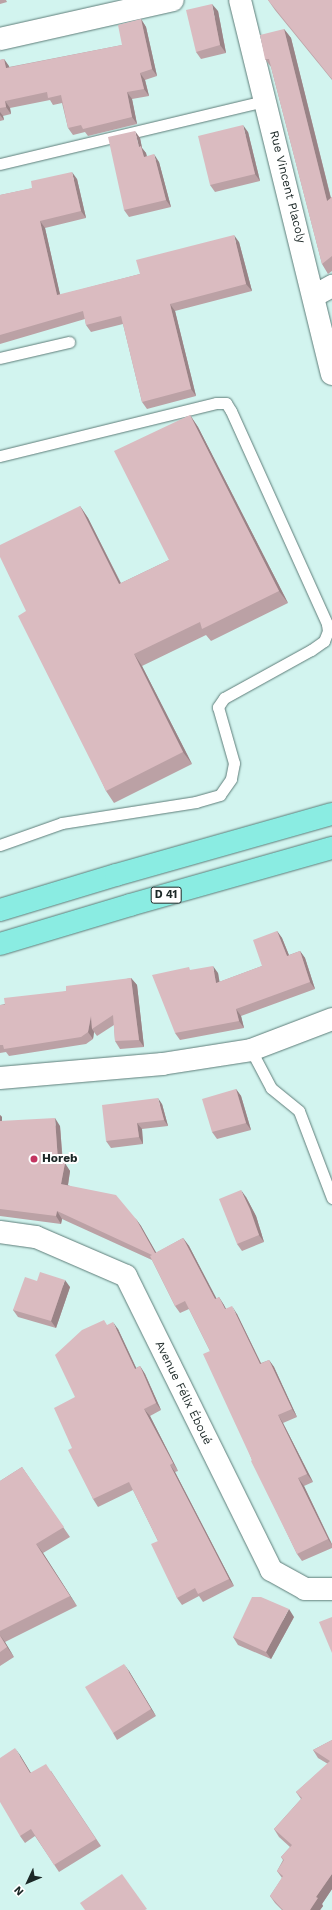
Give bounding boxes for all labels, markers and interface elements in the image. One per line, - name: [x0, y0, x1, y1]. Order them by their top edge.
- street label: Rue Vincent Placoly: [266, 129, 308, 245]
- road number: D 41: [150, 886, 182, 904]
- place label: Horeb: [42, 1152, 78, 1166]
- marker: Horeb: [29, 1154, 39, 1164]
- street label: Avenue Félix Éboué: [152, 1339, 214, 1447]
- north arrow: [8, 1862, 48, 1902]
- text: N: [11, 1883, 27, 1898]

